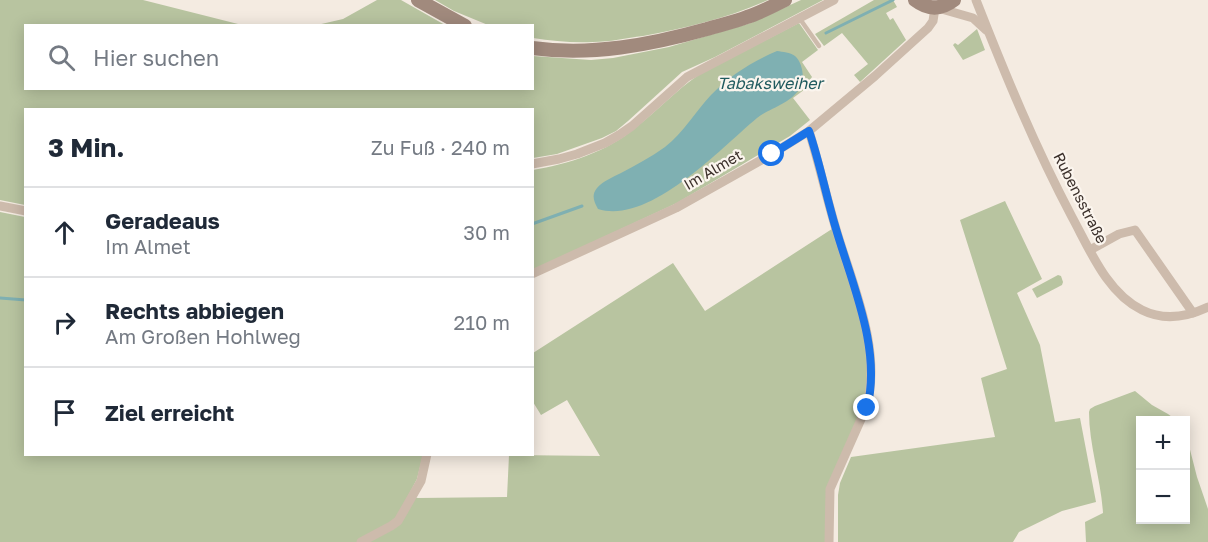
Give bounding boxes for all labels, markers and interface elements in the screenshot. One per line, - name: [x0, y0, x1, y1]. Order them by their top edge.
- search box: [24, 24, 534, 90]
- icon: search: [45, 41, 78, 74]
- text: Hier suchen: [93, 44, 219, 71]
- water label: Tabaksweiher: [717, 73, 826, 93]
- text: 3 Min.: [48, 132, 125, 163]
- text: Zu Fuß · 240 m: [371, 135, 510, 159]
- route start: [758, 140, 784, 166]
- street label: Im Almet: [680, 145, 745, 193]
- street label: Rubensstraße: [1050, 149, 1112, 246]
- text: Geradeaus: [105, 207, 220, 234]
- icon: ahead: [48, 216, 81, 249]
- text: 30 m: [463, 220, 510, 244]
- text: Im Almet: [105, 234, 191, 258]
- text: Rechts abbiegen: [105, 297, 284, 324]
- icon: right: [48, 306, 81, 339]
- text: 210 m: [454, 310, 510, 334]
- text: Am Großen Hohlweg: [105, 324, 301, 348]
- route end: [853, 394, 879, 420]
- icon: arrive: [48, 396, 81, 429]
- text: Ziel erreicht: [105, 399, 234, 426]
- map controls: [1136, 416, 1190, 524]
- button: +: [1136, 416, 1190, 470]
- button: −: [1136, 470, 1190, 524]

